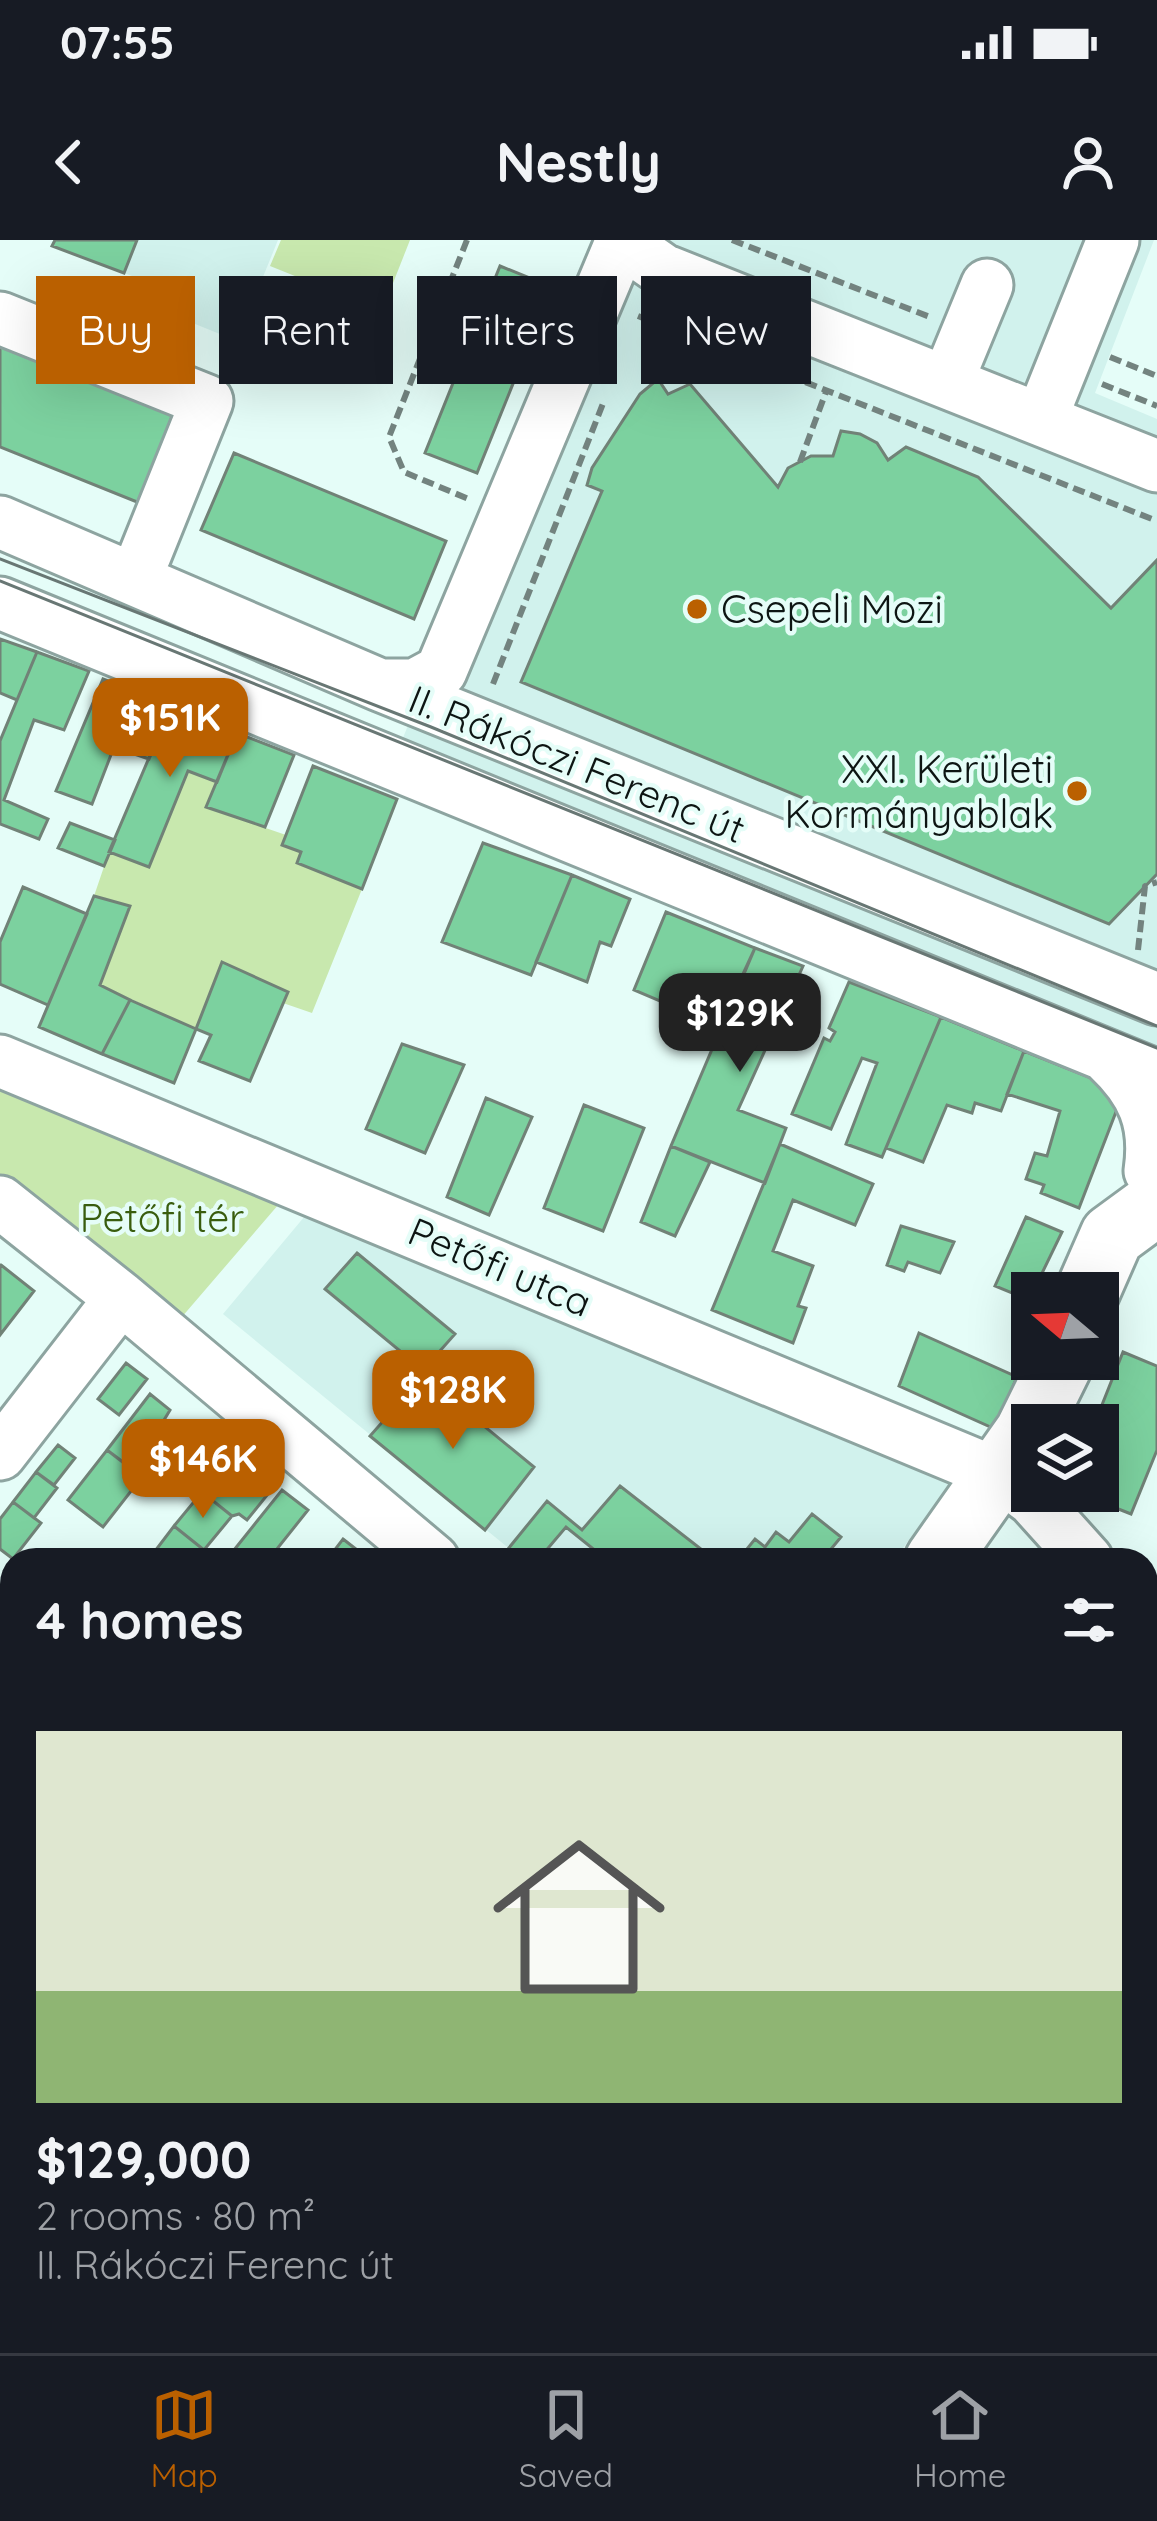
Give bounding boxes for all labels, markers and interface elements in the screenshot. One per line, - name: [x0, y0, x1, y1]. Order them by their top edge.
- text: 07:55: [60, 14, 175, 70]
- text: Nestly: [496, 128, 661, 196]
- icon: back: [36, 129, 102, 195]
- icon: person: [1055, 129, 1121, 195]
- chip: Buy: [36, 276, 195, 384]
- chip: Rent: [219, 276, 393, 384]
- chip: Filters: [417, 276, 617, 384]
- chip: New: [641, 276, 811, 384]
- place label: Csepeli Mozi: [721, 584, 943, 633]
- marker: Csepeli Mozi: [684, 596, 710, 622]
- street label: II. Rákóczi Ferenc út: [402, 674, 752, 853]
- pin: $151K: [86, 678, 254, 780]
- text: $151K: [119, 692, 221, 741]
- place label: XXI. Kerületi Kormányablak: [784, 744, 1053, 838]
- marker: XXI. Kerületi Kormányablak: [1064, 778, 1090, 804]
- pin: $129K: [656, 973, 824, 1075]
- text: $129K: [686, 987, 794, 1036]
- park label: Petőfi tér: [80, 1193, 244, 1242]
- street label: Petőfi utca: [401, 1206, 599, 1327]
- north arrow: [1011, 1272, 1119, 1380]
- map controls: [1011, 1272, 1119, 1512]
- pin: $128K: [369, 1350, 537, 1452]
- text: $128K: [399, 1364, 507, 1413]
- button: layers: [1011, 1404, 1119, 1512]
- pin: $146K: [119, 1419, 287, 1521]
- text: $146K: [149, 1433, 257, 1482]
- icon: filters: [1056, 1587, 1122, 1653]
- text: 4 homes: [36, 1588, 244, 1652]
- icon: home: [471, 1809, 687, 2025]
- text: $129,000: [36, 2127, 251, 2191]
- text: 2 rooms · 80 m²: [36, 2191, 315, 2240]
- text: II. Rákóczi Ferenc út: [36, 2240, 394, 2289]
- tab: Map: [151, 2382, 218, 2495]
- tab: Saved: [519, 2382, 613, 2495]
- tab: Home: [914, 2382, 1006, 2495]

